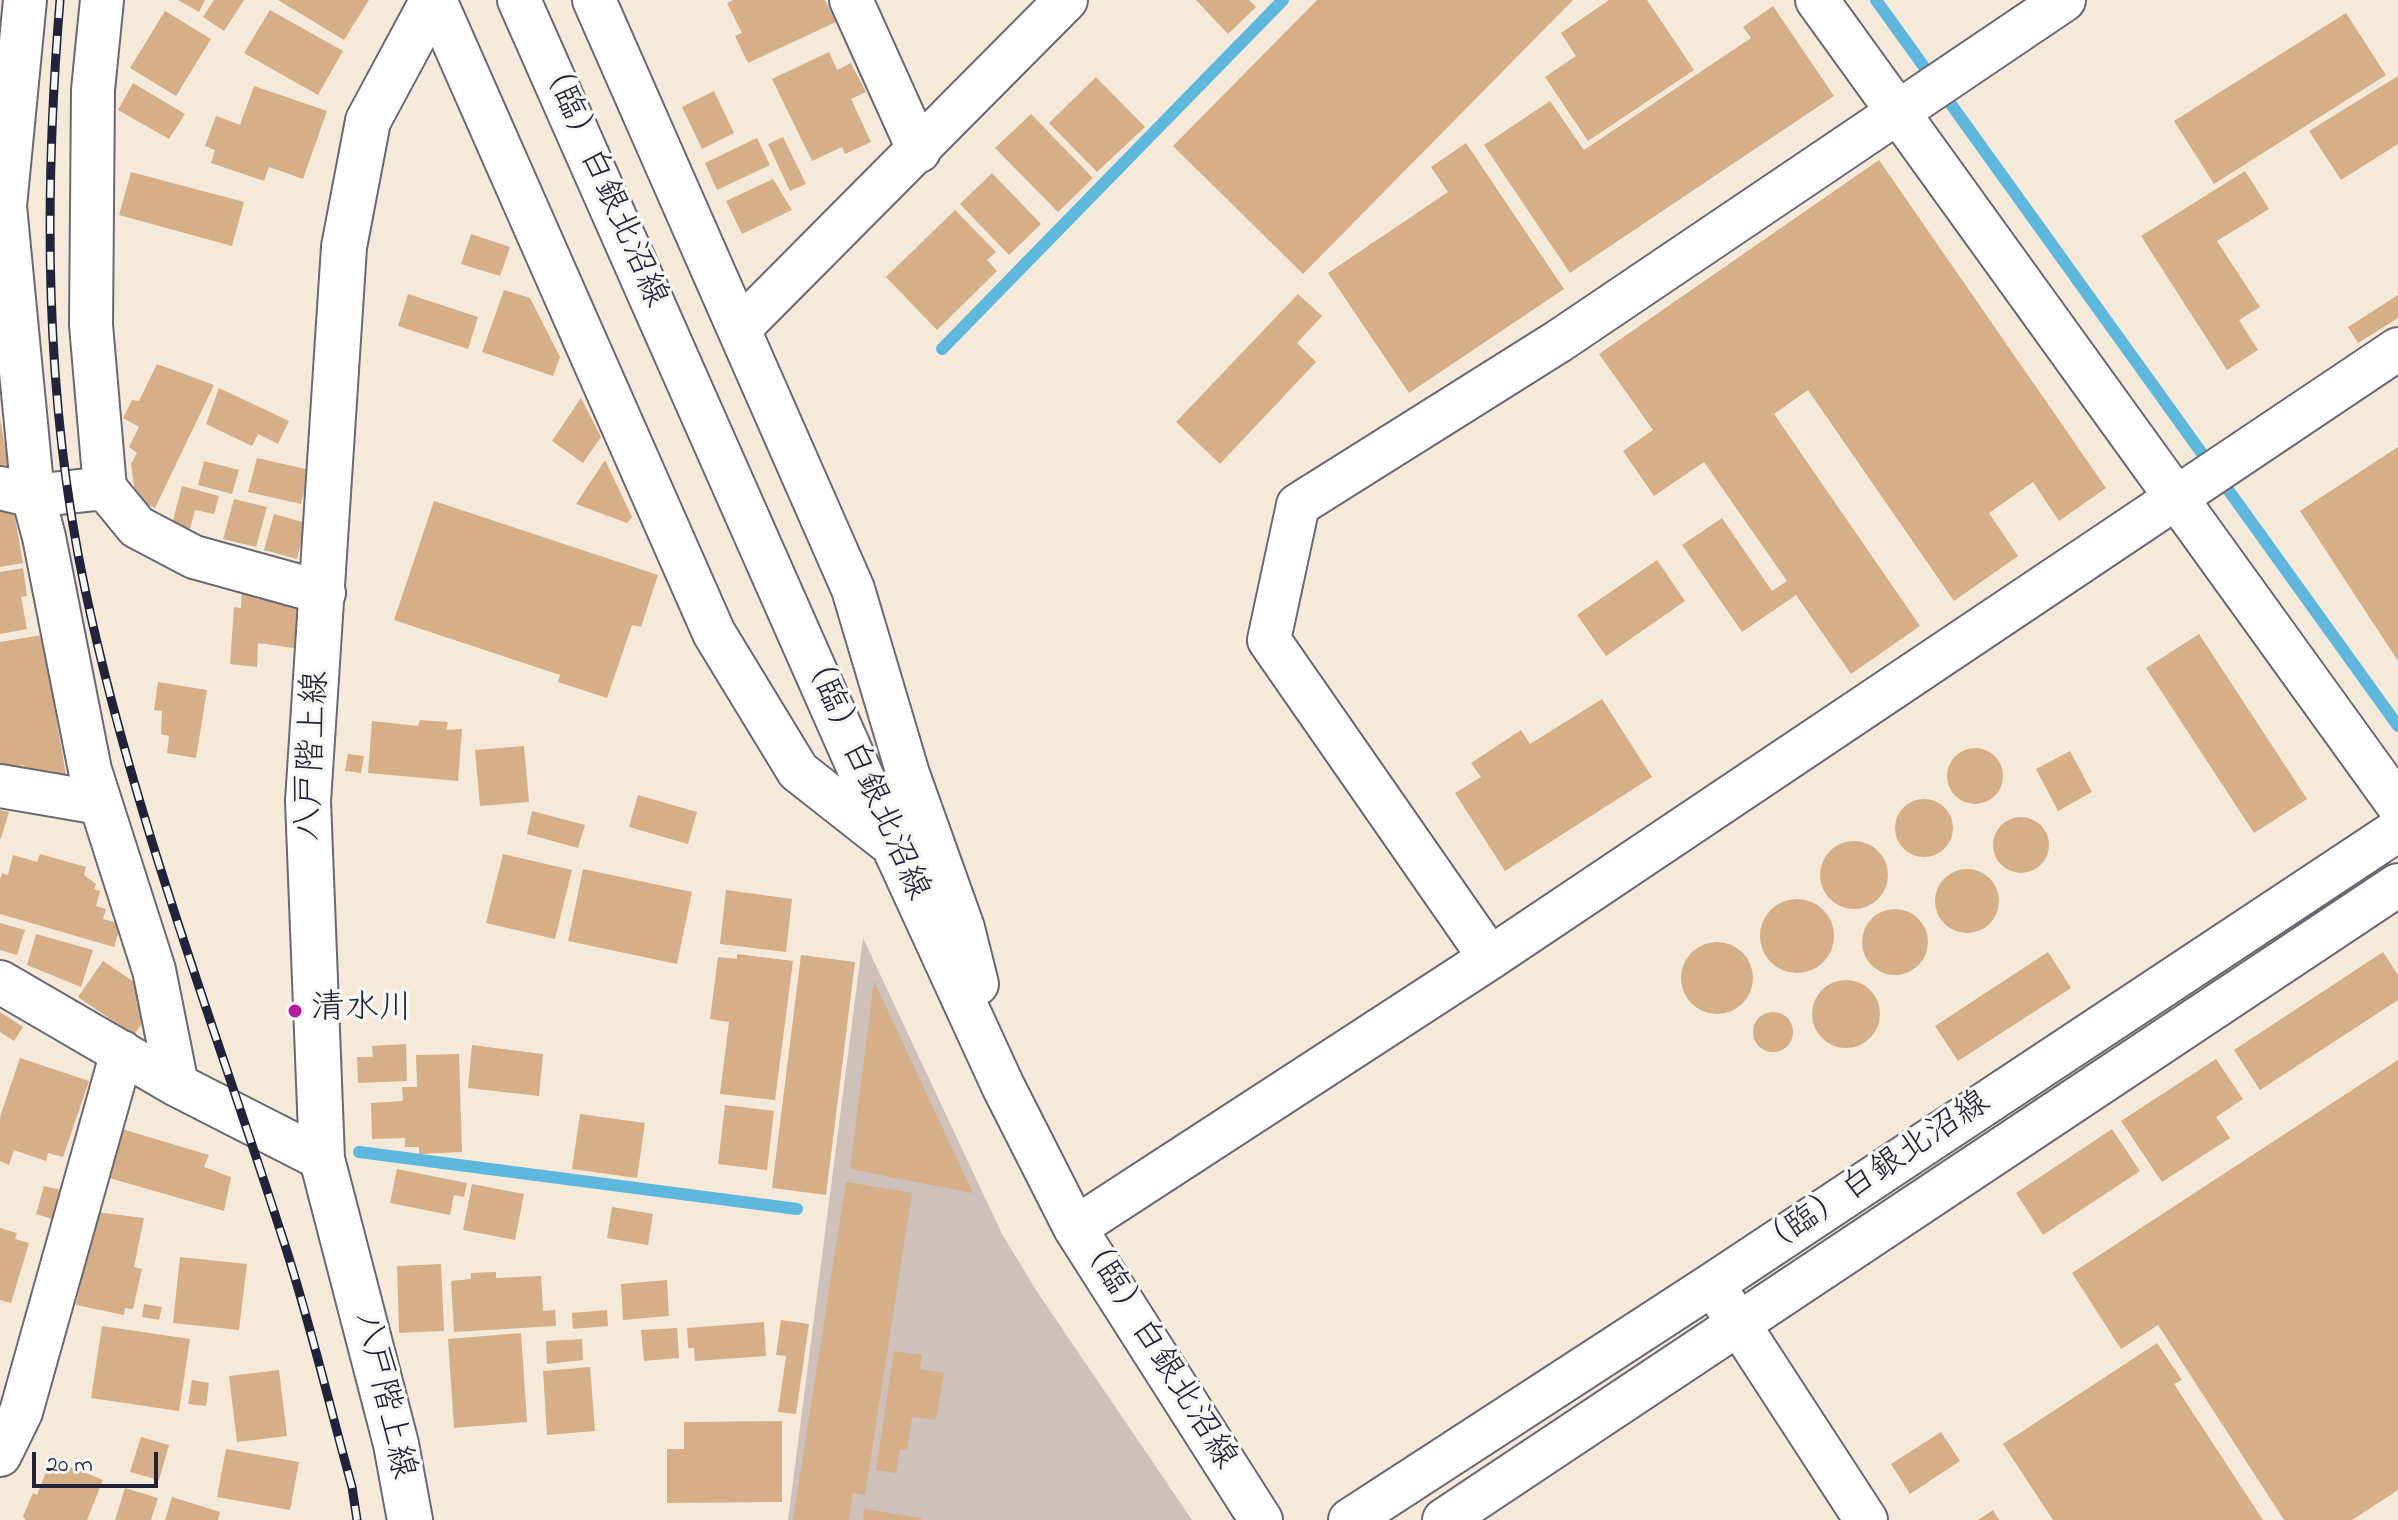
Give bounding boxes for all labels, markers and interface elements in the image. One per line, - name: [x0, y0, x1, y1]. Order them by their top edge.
- street label: （臨）白銀北沼線: [526, 49, 674, 315]
- street label: （臨）白銀北沼線: [788, 642, 936, 908]
- street label: 八戸階上線: [290, 670, 340, 842]
- place label: 清水川: [311, 991, 413, 1031]
- marker: 清水川: [286, 1002, 304, 1020]
- street label: （臨）白銀北沼線: [1751, 1084, 1999, 1270]
- street label: （臨）白銀北沼線: [1065, 1226, 1243, 1478]
- street label: 八戸階上線: [343, 1309, 421, 1483]
- scale bar: [36, 1436, 162, 1486]
- text: 20 m: [46, 1448, 93, 1483]

